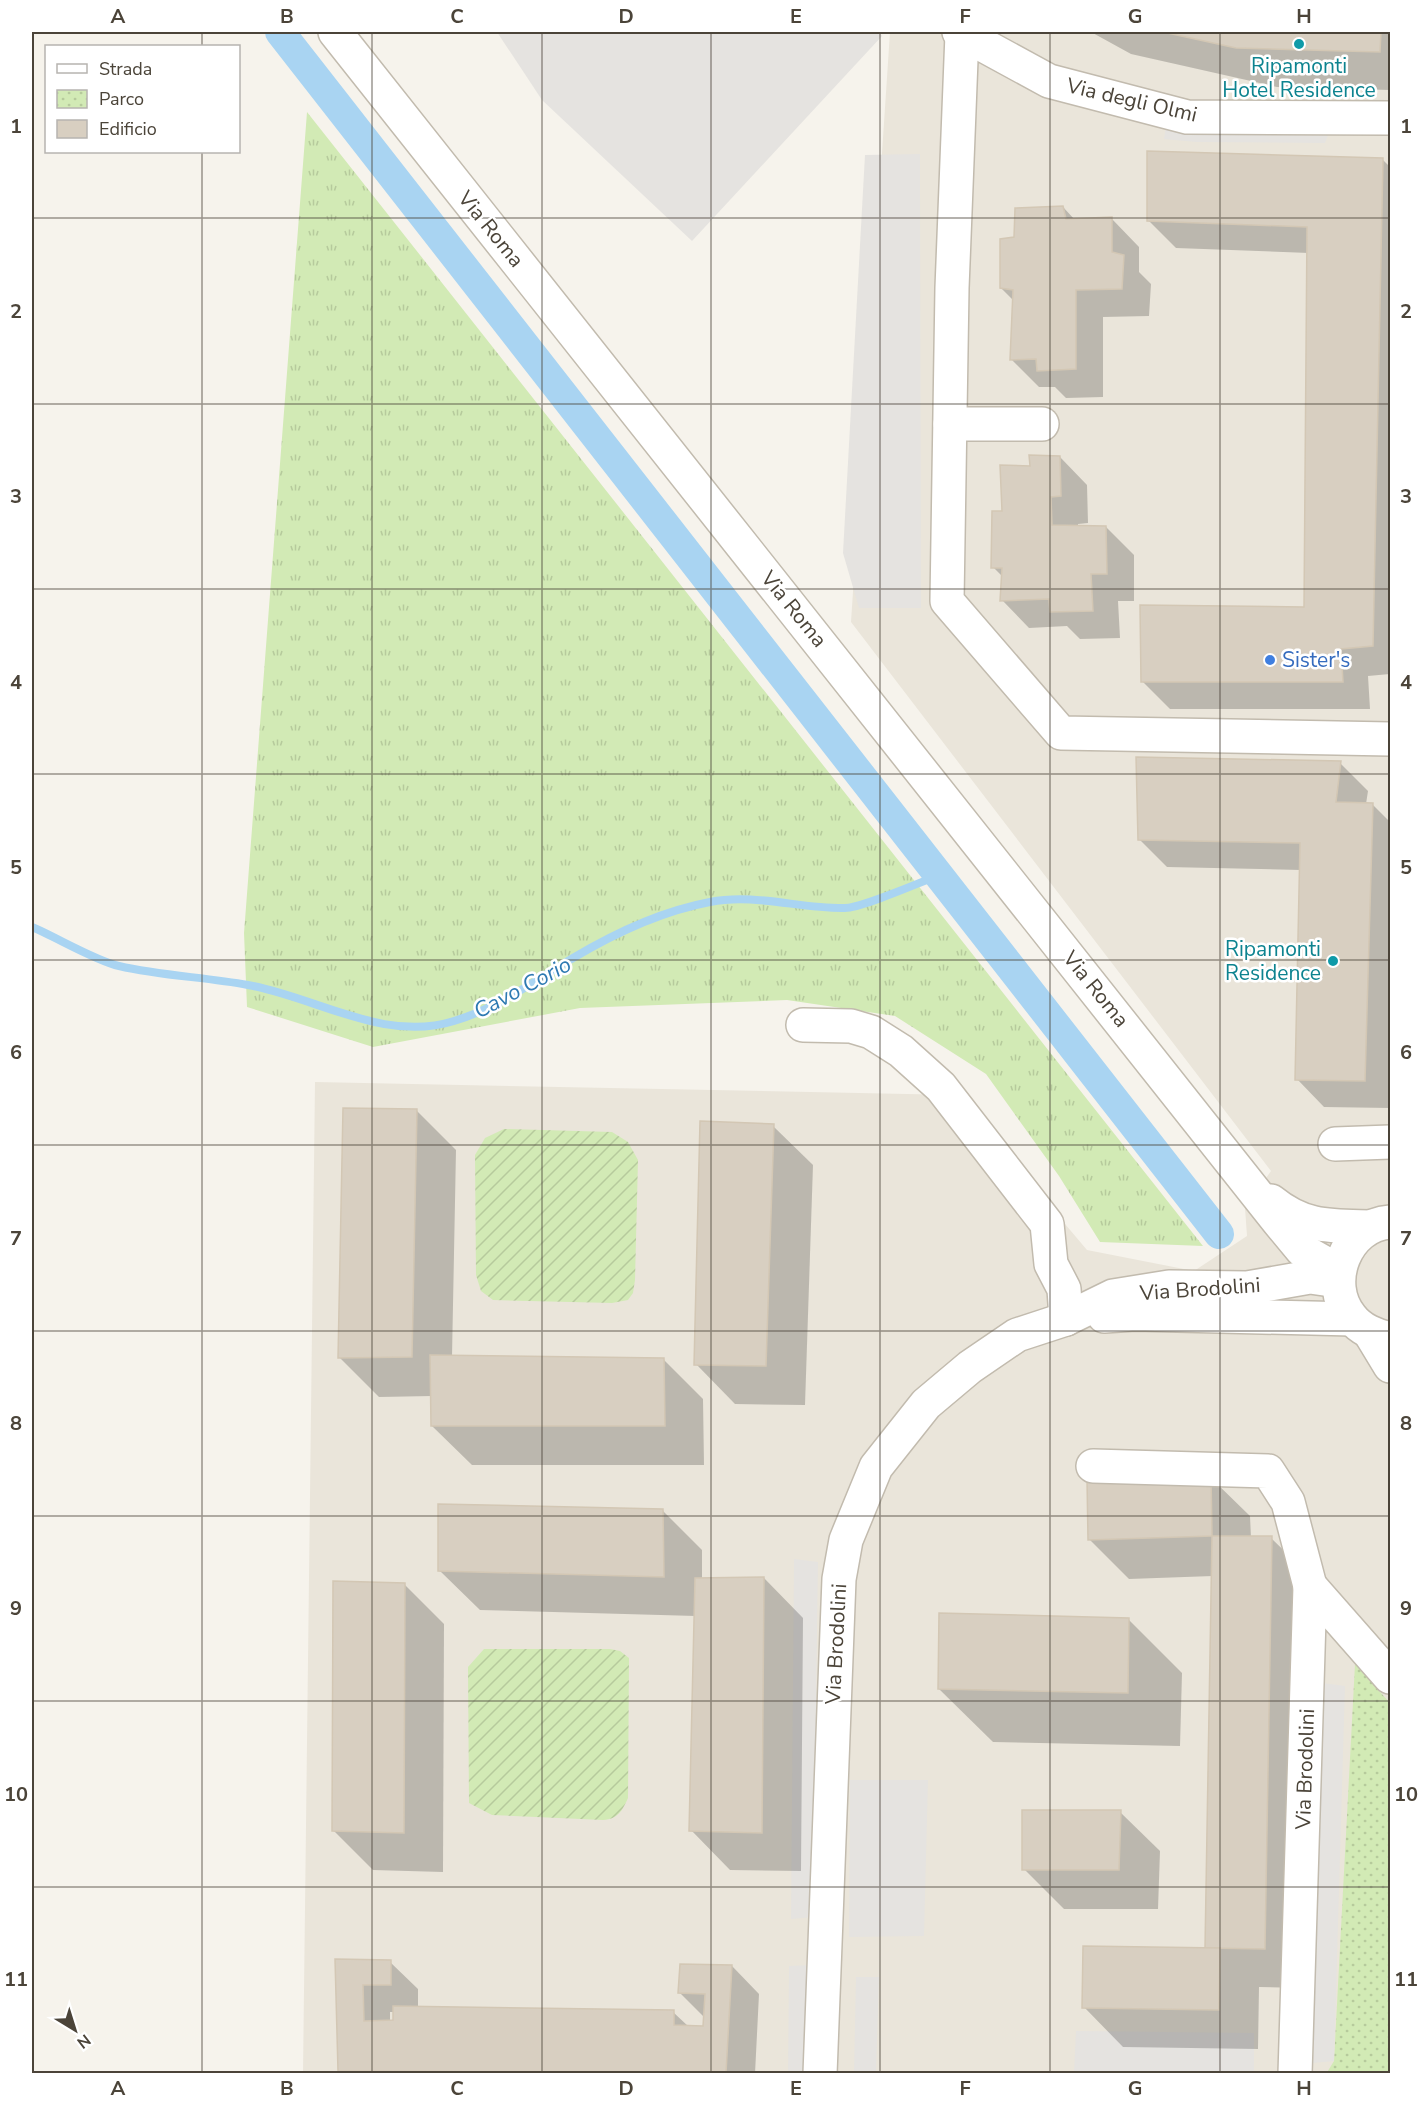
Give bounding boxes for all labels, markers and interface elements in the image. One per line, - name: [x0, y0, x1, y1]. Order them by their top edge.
- text: A: [111, 3, 126, 30]
- text: B: [280, 3, 294, 30]
- text: C: [450, 3, 464, 30]
- text: D: [618, 3, 634, 30]
- text: E: [790, 3, 802, 30]
- text: F: [959, 3, 971, 30]
- text: G: [1128, 3, 1142, 30]
- text: H: [1296, 3, 1312, 30]
- marker: Ripamonti Hotel Residence: [1292, 37, 1306, 51]
- legend: [45, 45, 240, 153]
- place label: Ripamonti Hotel Residence: [1222, 52, 1376, 104]
- text: Strada: [99, 57, 152, 81]
- street label: Via degli Olmi: [1063, 71, 1200, 129]
- text: Parco: [99, 87, 144, 111]
- text: 1: [10, 113, 22, 140]
- text: 1: [1400, 113, 1412, 140]
- text: Edificio: [99, 117, 157, 141]
- street label: Via Roma: [451, 184, 530, 273]
- text: 2: [10, 298, 22, 325]
- text: 2: [1400, 298, 1412, 325]
- text: 3: [10, 483, 22, 510]
- text: 3: [1400, 483, 1412, 510]
- street label: Via Roma: [754, 564, 833, 653]
- place label: Sister's: [1282, 646, 1350, 674]
- marker: Sister's: [1263, 653, 1277, 667]
- text: 4: [10, 669, 22, 696]
- text: 4: [1400, 669, 1412, 696]
- text: 5: [10, 854, 22, 881]
- text: 5: [1400, 854, 1412, 881]
- place label: Ripamonti Residence: [1225, 935, 1321, 987]
- street label: Via Roma: [1056, 944, 1135, 1033]
- water label: Cavo Corio: [468, 950, 577, 1026]
- marker: Ripamonti Residence: [1326, 954, 1340, 968]
- text: 6: [10, 1039, 22, 1066]
- text: 6: [1400, 1039, 1412, 1066]
- text: 7: [10, 1225, 22, 1252]
- text: 7: [1400, 1225, 1412, 1252]
- street label: Via Brodolini: [1138, 1271, 1261, 1307]
- text: 8: [10, 1410, 22, 1437]
- text: 8: [1400, 1410, 1412, 1437]
- street label: Via Brodolini: [819, 1583, 853, 1706]
- text: 9: [10, 1595, 22, 1622]
- text: 9: [1400, 1595, 1412, 1622]
- street label: Via Brodolini: [1289, 1708, 1321, 1831]
- text: 10: [4, 1781, 28, 1808]
- text: 10: [1394, 1781, 1418, 1808]
- text: 11: [4, 1966, 28, 1993]
- text: 11: [1394, 1966, 1418, 1993]
- north arrow: [45, 2000, 105, 2060]
- text: N: [72, 2029, 95, 2053]
- text: A: [111, 2075, 126, 2102]
- text: B: [280, 2075, 294, 2102]
- text: C: [450, 2075, 464, 2102]
- text: D: [618, 2075, 634, 2102]
- text: E: [790, 2075, 802, 2102]
- text: F: [959, 2075, 971, 2102]
- text: G: [1128, 2075, 1142, 2102]
- text: H: [1296, 2075, 1312, 2102]

